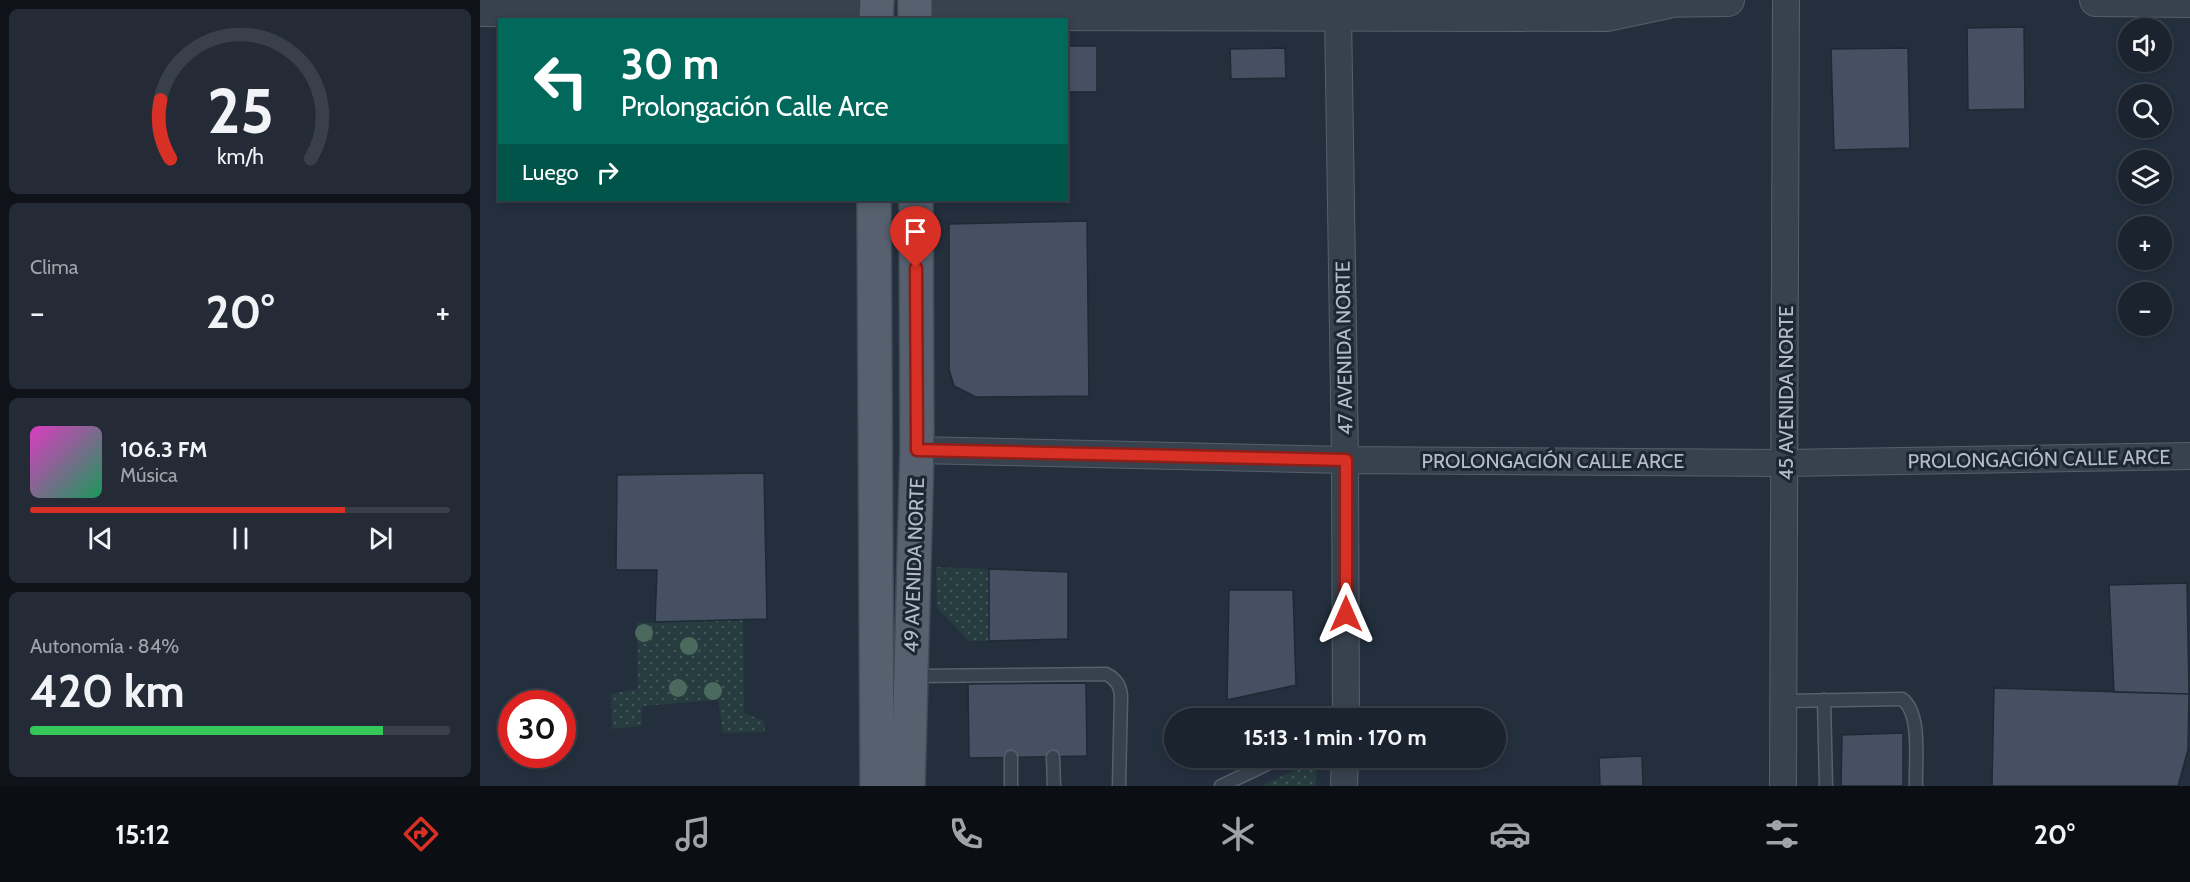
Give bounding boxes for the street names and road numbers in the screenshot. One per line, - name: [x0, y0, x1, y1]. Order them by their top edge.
- street label: 47 AVENIDA NORTE: [1330, 261, 1358, 435]
- street label: 45 AVENIDA NORTE: [1774, 306, 1798, 480]
- street label: PROLONGACIÓN CALLE ARCE: [1907, 445, 2171, 473]
- street label: PROLONGACIÓN CALLE ARCE: [1422, 449, 1684, 473]
- street label: 49 AVENIDA NORTE: [899, 477, 929, 653]

